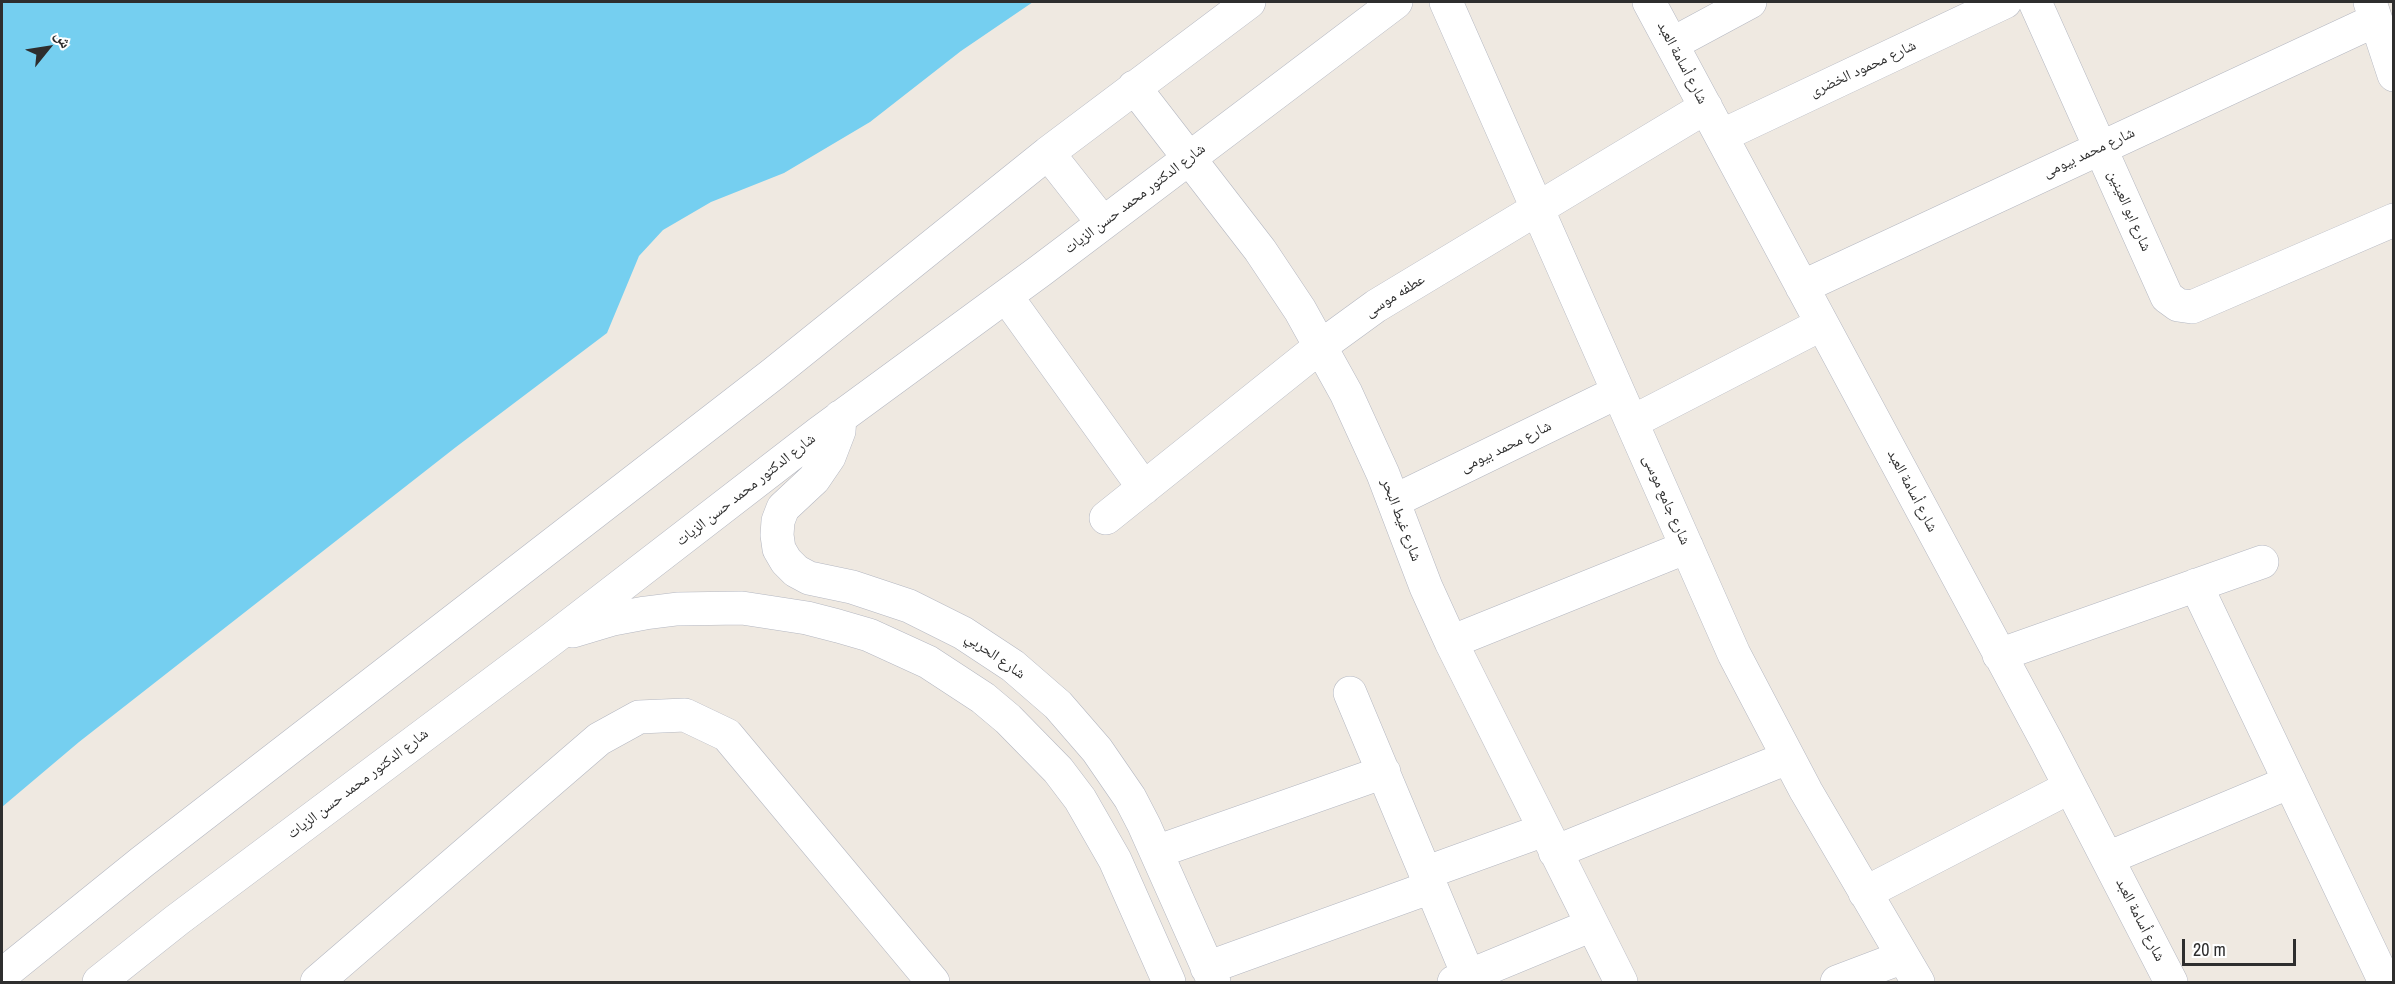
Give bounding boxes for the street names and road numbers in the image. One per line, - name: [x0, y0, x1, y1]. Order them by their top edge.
- street label: شارع أسامة العبد: [1653, 19, 1711, 107]
- street label: شارع محمود الخضرى: [1807, 36, 1919, 102]
- street label: شارع محمد بيومى: [2040, 124, 2138, 182]
- street label: شارع الدكتور محمد حسن الزيات: [1061, 140, 1209, 258]
- street label: شارع ابو العينين: [2103, 168, 2155, 254]
- street label: عطفه موسى: [1362, 271, 1428, 321]
- street label: شارع محمد بيومى: [1457, 417, 1555, 477]
- street label: شارع الدكتور محمد حسن الزيات: [673, 430, 819, 550]
- street label: شارع أسامة العبد: [1883, 447, 1941, 535]
- street label: شارع جامع موسى: [1638, 452, 1694, 548]
- street label: شارع غيط البحر: [1377, 476, 1425, 564]
- street label: شارع الحربي: [962, 629, 1028, 683]
- street label: شارع الدكتور محمد حسن الزيات: [284, 725, 432, 843]
- street label: شارع أسامة العبد: [2111, 876, 2169, 964]

